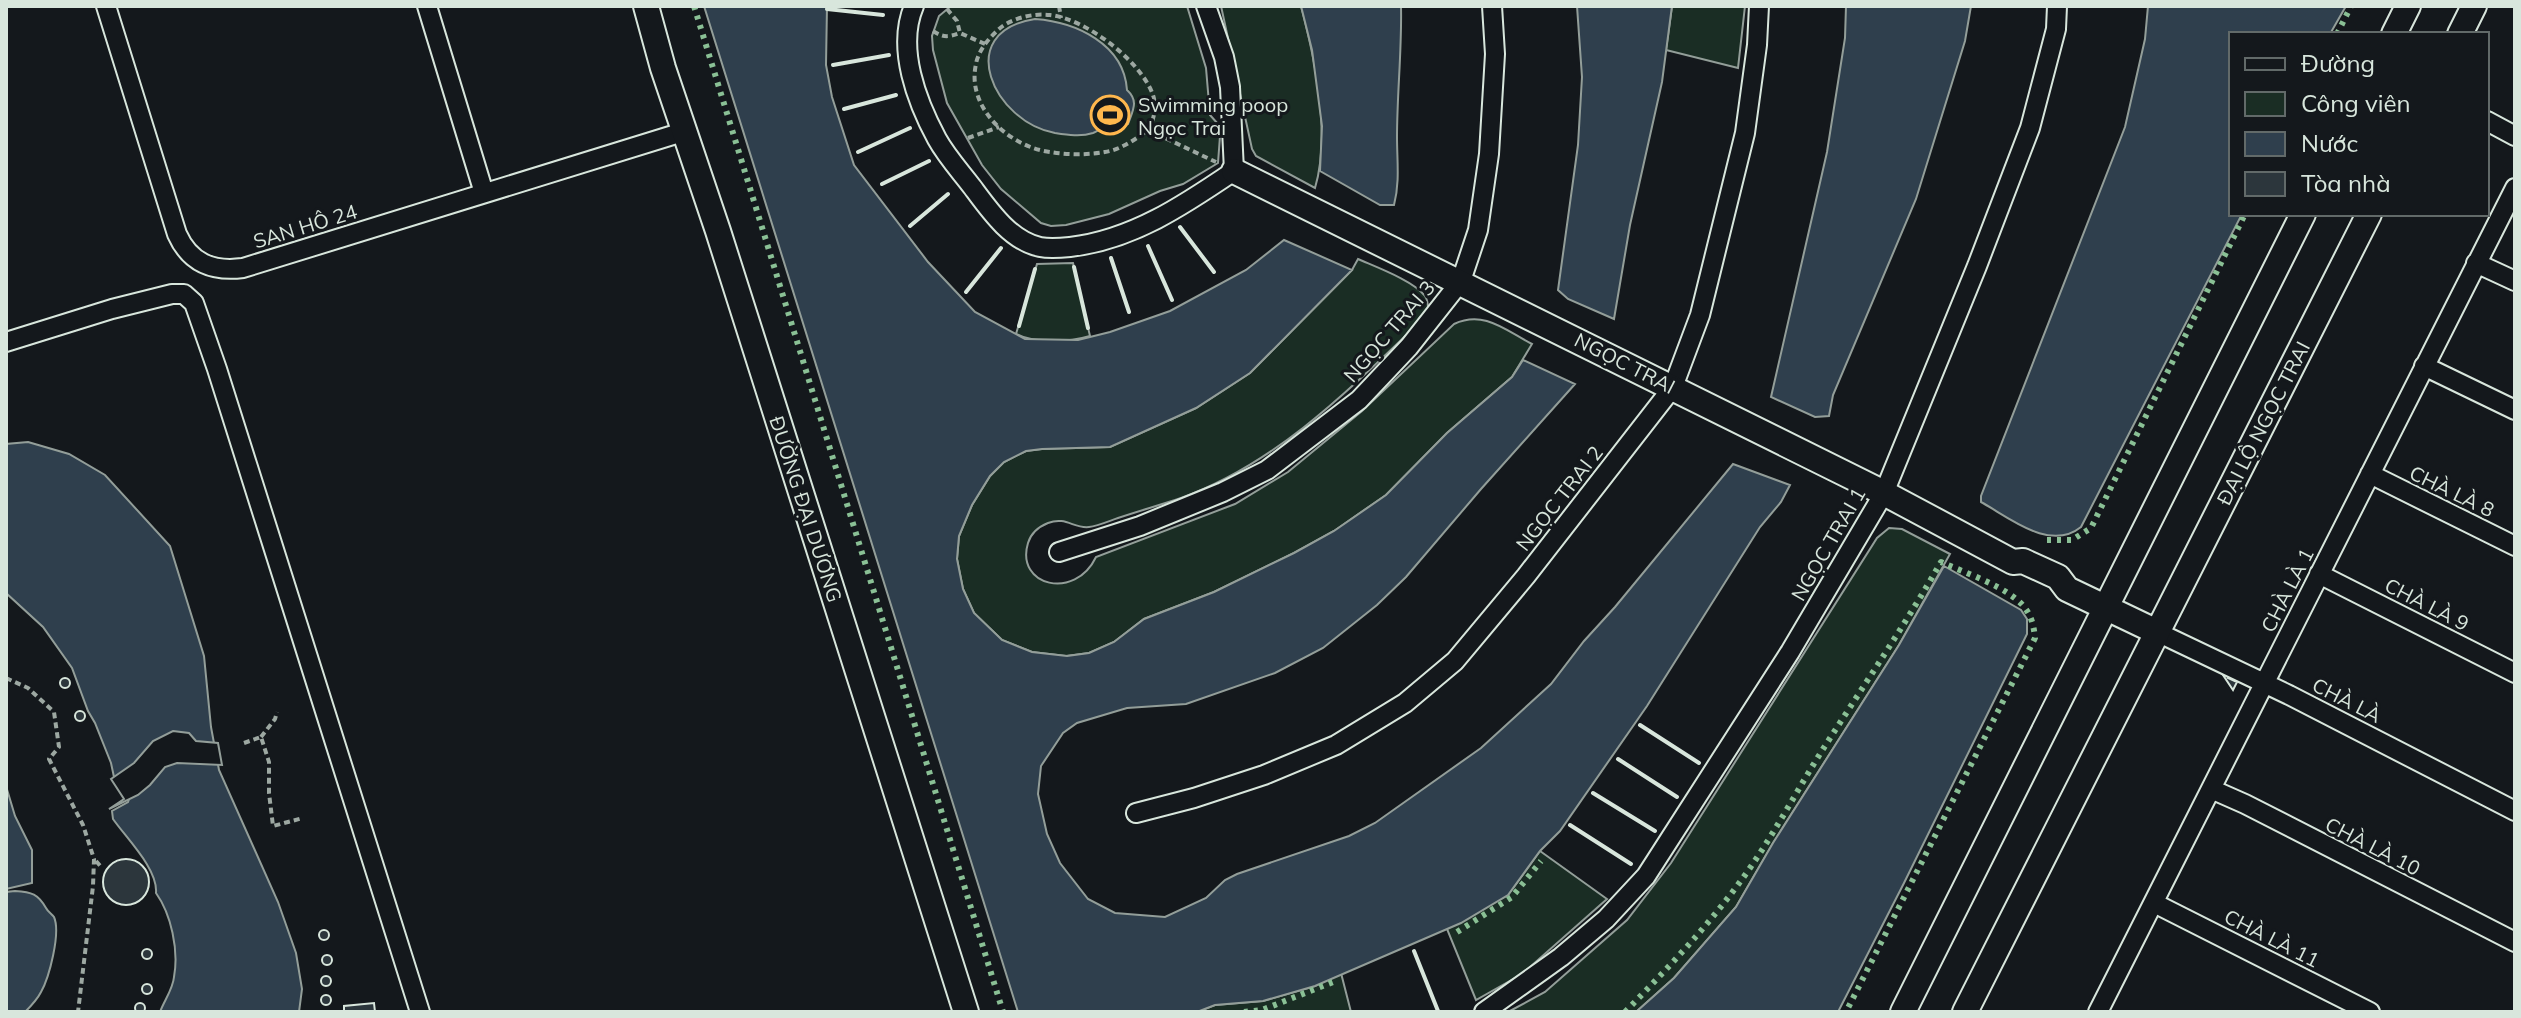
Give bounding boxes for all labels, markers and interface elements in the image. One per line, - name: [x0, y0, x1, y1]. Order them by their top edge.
- legend: [2229, 32, 2489, 216]
- text: Đường: [2301, 48, 2375, 78]
- text: Công viên: [2301, 88, 2411, 118]
- place label: Swimming poop Ngọc Trai: [1138, 92, 1288, 140]
- sports icon: Swimming poop Ngọc Trai: [1089, 94, 1131, 136]
- text: Nước: [2301, 128, 2358, 158]
- text: Tòa nhà: [2301, 168, 2391, 198]
- street label: SAN HÔ 24: [250, 198, 360, 254]
- street label: NGỌC TRAI 3: [1338, 275, 1440, 387]
- street label: NGỌC TRAI: [1571, 327, 1679, 399]
- street label: ĐẠI LỘ NGỌC TRAI: [2211, 337, 2315, 509]
- street label: ĐƯỜNG ĐẠI DƯƠNG: [764, 413, 848, 605]
- street label: NGỌC TRAI 2: [1510, 440, 1608, 556]
- street label: CHÀ LÀ 8: [2405, 460, 2499, 522]
- street label: NGỌC TRAI 1: [1785, 483, 1871, 605]
- street label: CHÀ LÀ 1: [2255, 544, 2319, 636]
- street label: CHÀ LÀ 9: [2381, 572, 2473, 636]
- street label: CHÀ LÀ: [2308, 672, 2386, 728]
- street label: CHÀ LÀ 10: [2321, 811, 2425, 881]
- street label: CHÀ LÀ 11: [2220, 903, 2324, 973]

